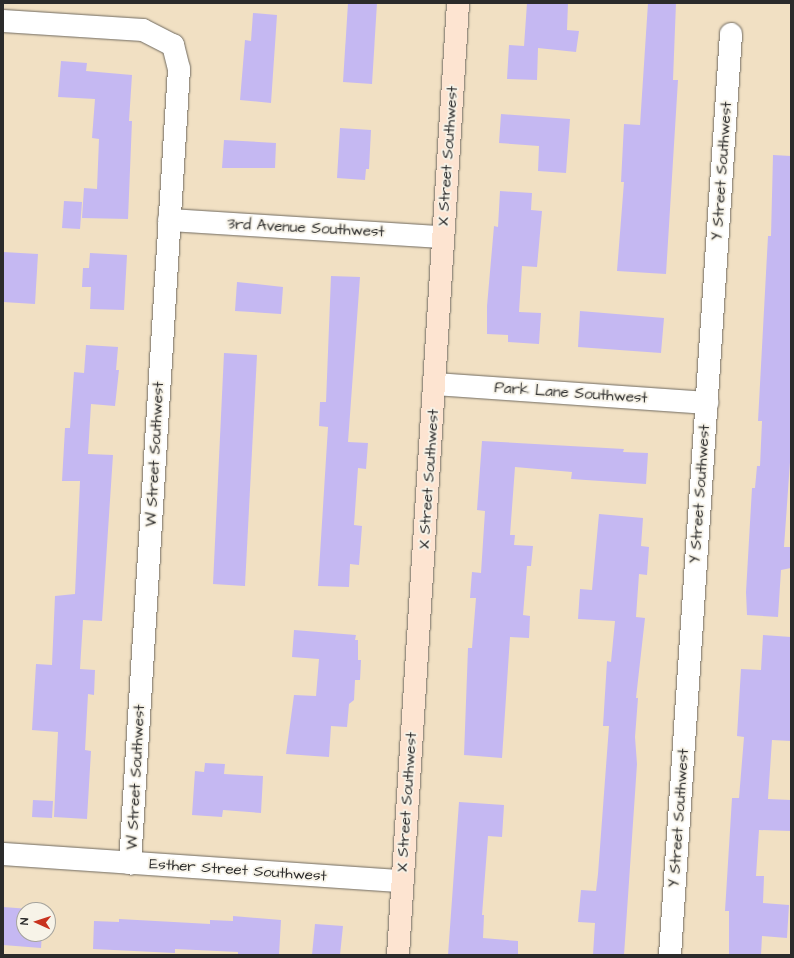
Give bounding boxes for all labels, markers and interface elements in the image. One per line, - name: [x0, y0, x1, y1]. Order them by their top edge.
- street label: X Street Southwest: [434, 85, 462, 227]
- street label: Y Street Southwest: [708, 101, 736, 241]
- street label: 3rd Avenue Southwest: [227, 215, 385, 241]
- street label: Park Lane Southwest: [494, 379, 648, 407]
- street label: W Street Southwest: [142, 381, 168, 527]
- street label: X Street Southwest: [415, 408, 443, 550]
- street label: Y Street Southwest: [686, 424, 714, 564]
- street label: W Street Southwest: [123, 704, 149, 850]
- street label: X Street Southwest: [393, 731, 421, 873]
- street label: Y Street Southwest: [665, 748, 693, 888]
- street label: Esther Street Southwest: [149, 855, 327, 885]
- north arrow: [16, 902, 56, 942]
- text: N: [17, 918, 32, 925]

